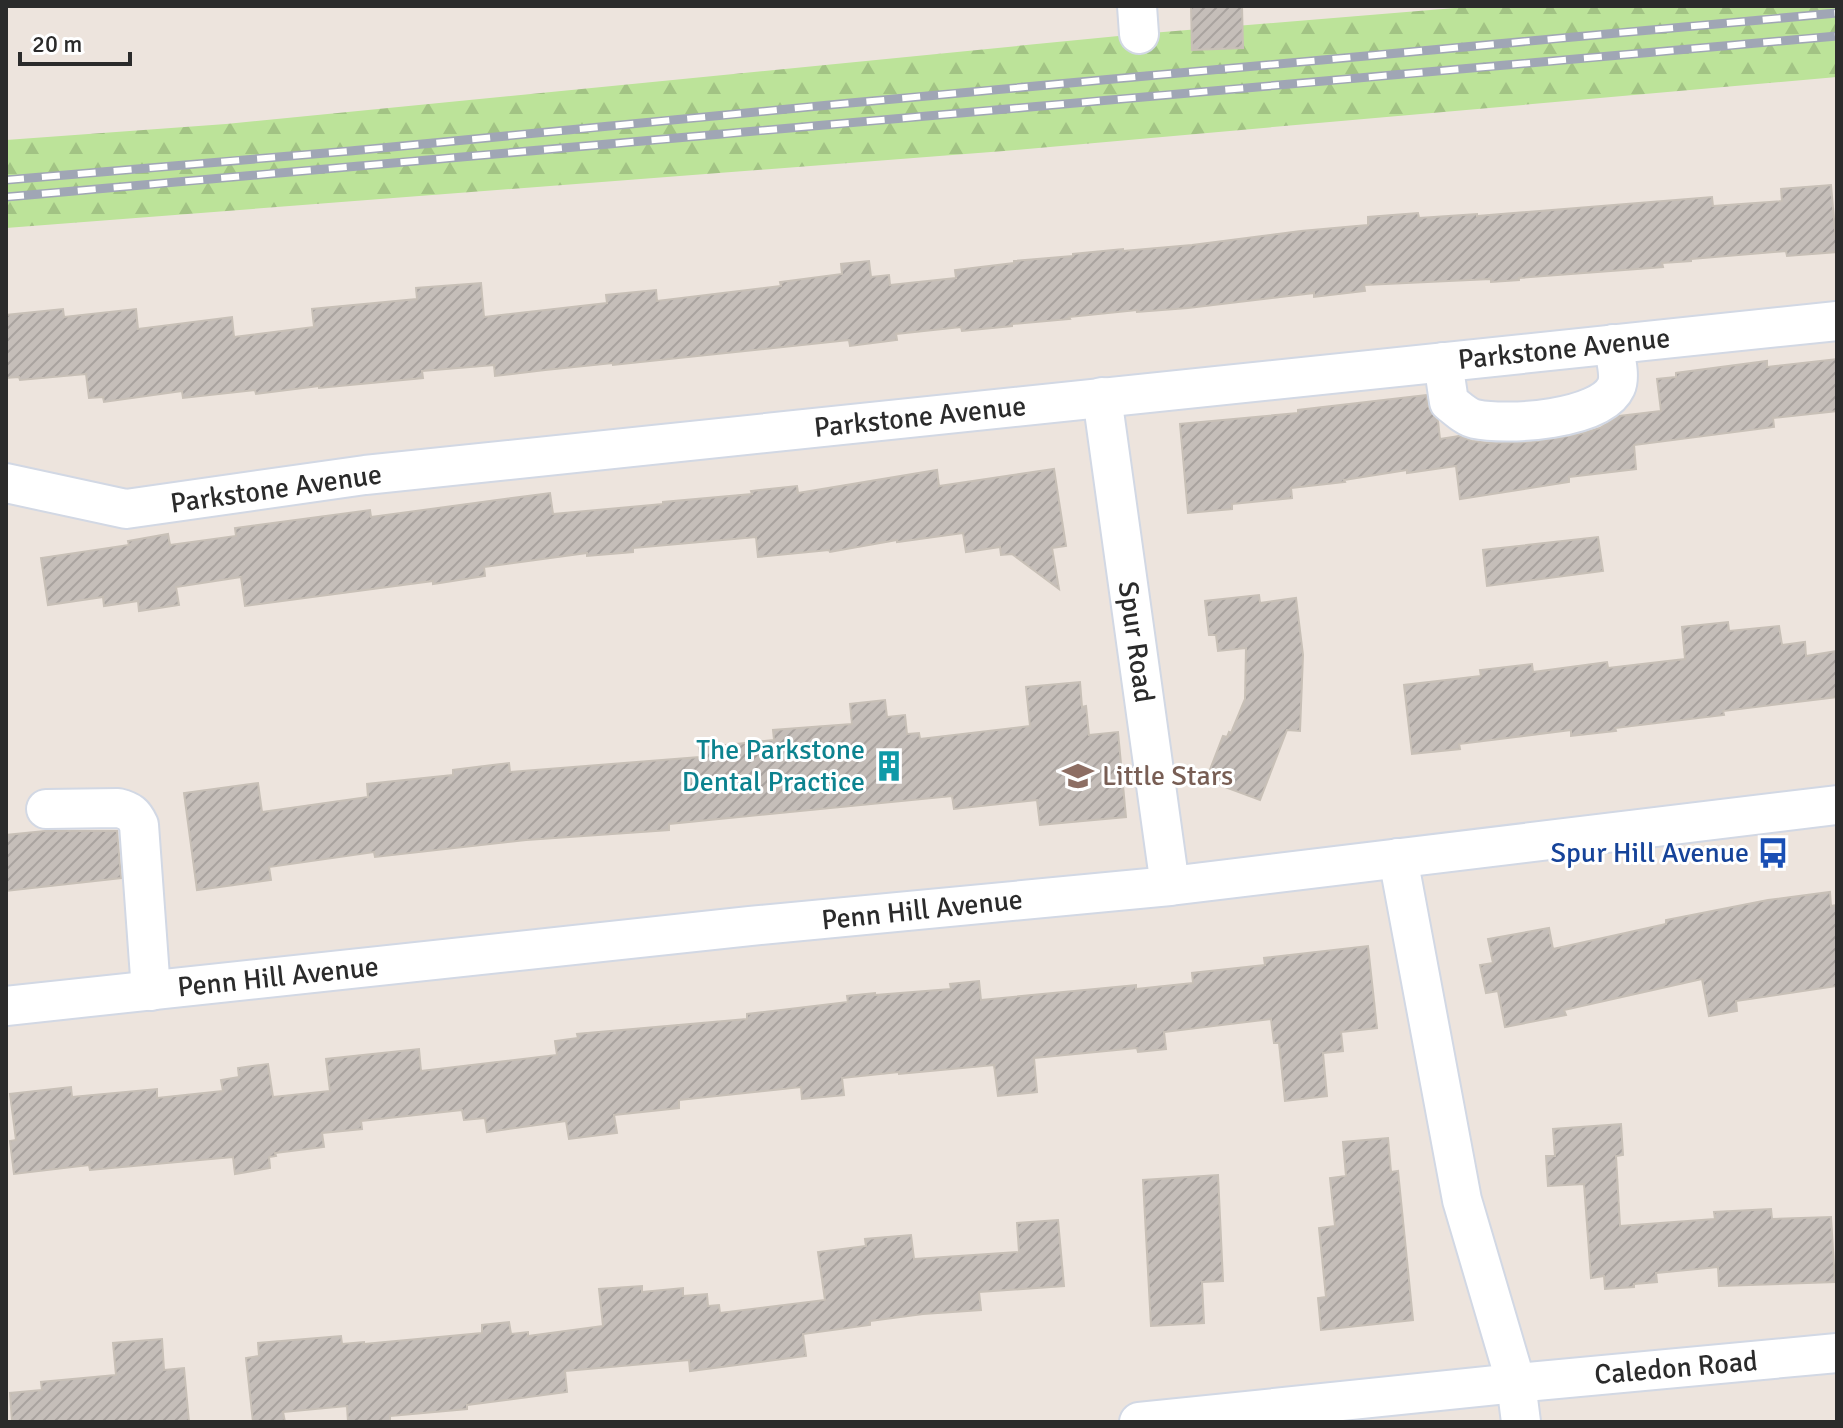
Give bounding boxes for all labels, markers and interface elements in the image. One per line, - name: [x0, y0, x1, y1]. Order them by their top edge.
- scale bar: [20, 16, 130, 66]
- text: 20 m: [32, 29, 82, 59]
- street label: Parkstone Avenue: [1456, 321, 1672, 377]
- street label: Parkstone Avenue: [812, 389, 1028, 445]
- street label: Parkstone Avenue: [168, 457, 384, 521]
- street label: Spur Road: [1111, 579, 1161, 705]
- place label: The Parkstone Dental Practice: [682, 733, 865, 799]
- building icon: The Parkstone Dental Practice: [872, 749, 906, 783]
- school or university icon: Little Stars: [1061, 759, 1095, 793]
- place label: Little Stars: [1102, 759, 1233, 793]
- place label: Spur Hill Avenue: [1550, 836, 1749, 870]
- bus stop icon: Spur Hill Avenue: [1756, 836, 1790, 870]
- street label: Penn Hill Avenue: [820, 883, 1024, 937]
- street label: Penn Hill Avenue: [176, 950, 380, 1004]
- street label: Caledon Road: [1593, 1344, 1759, 1392]

